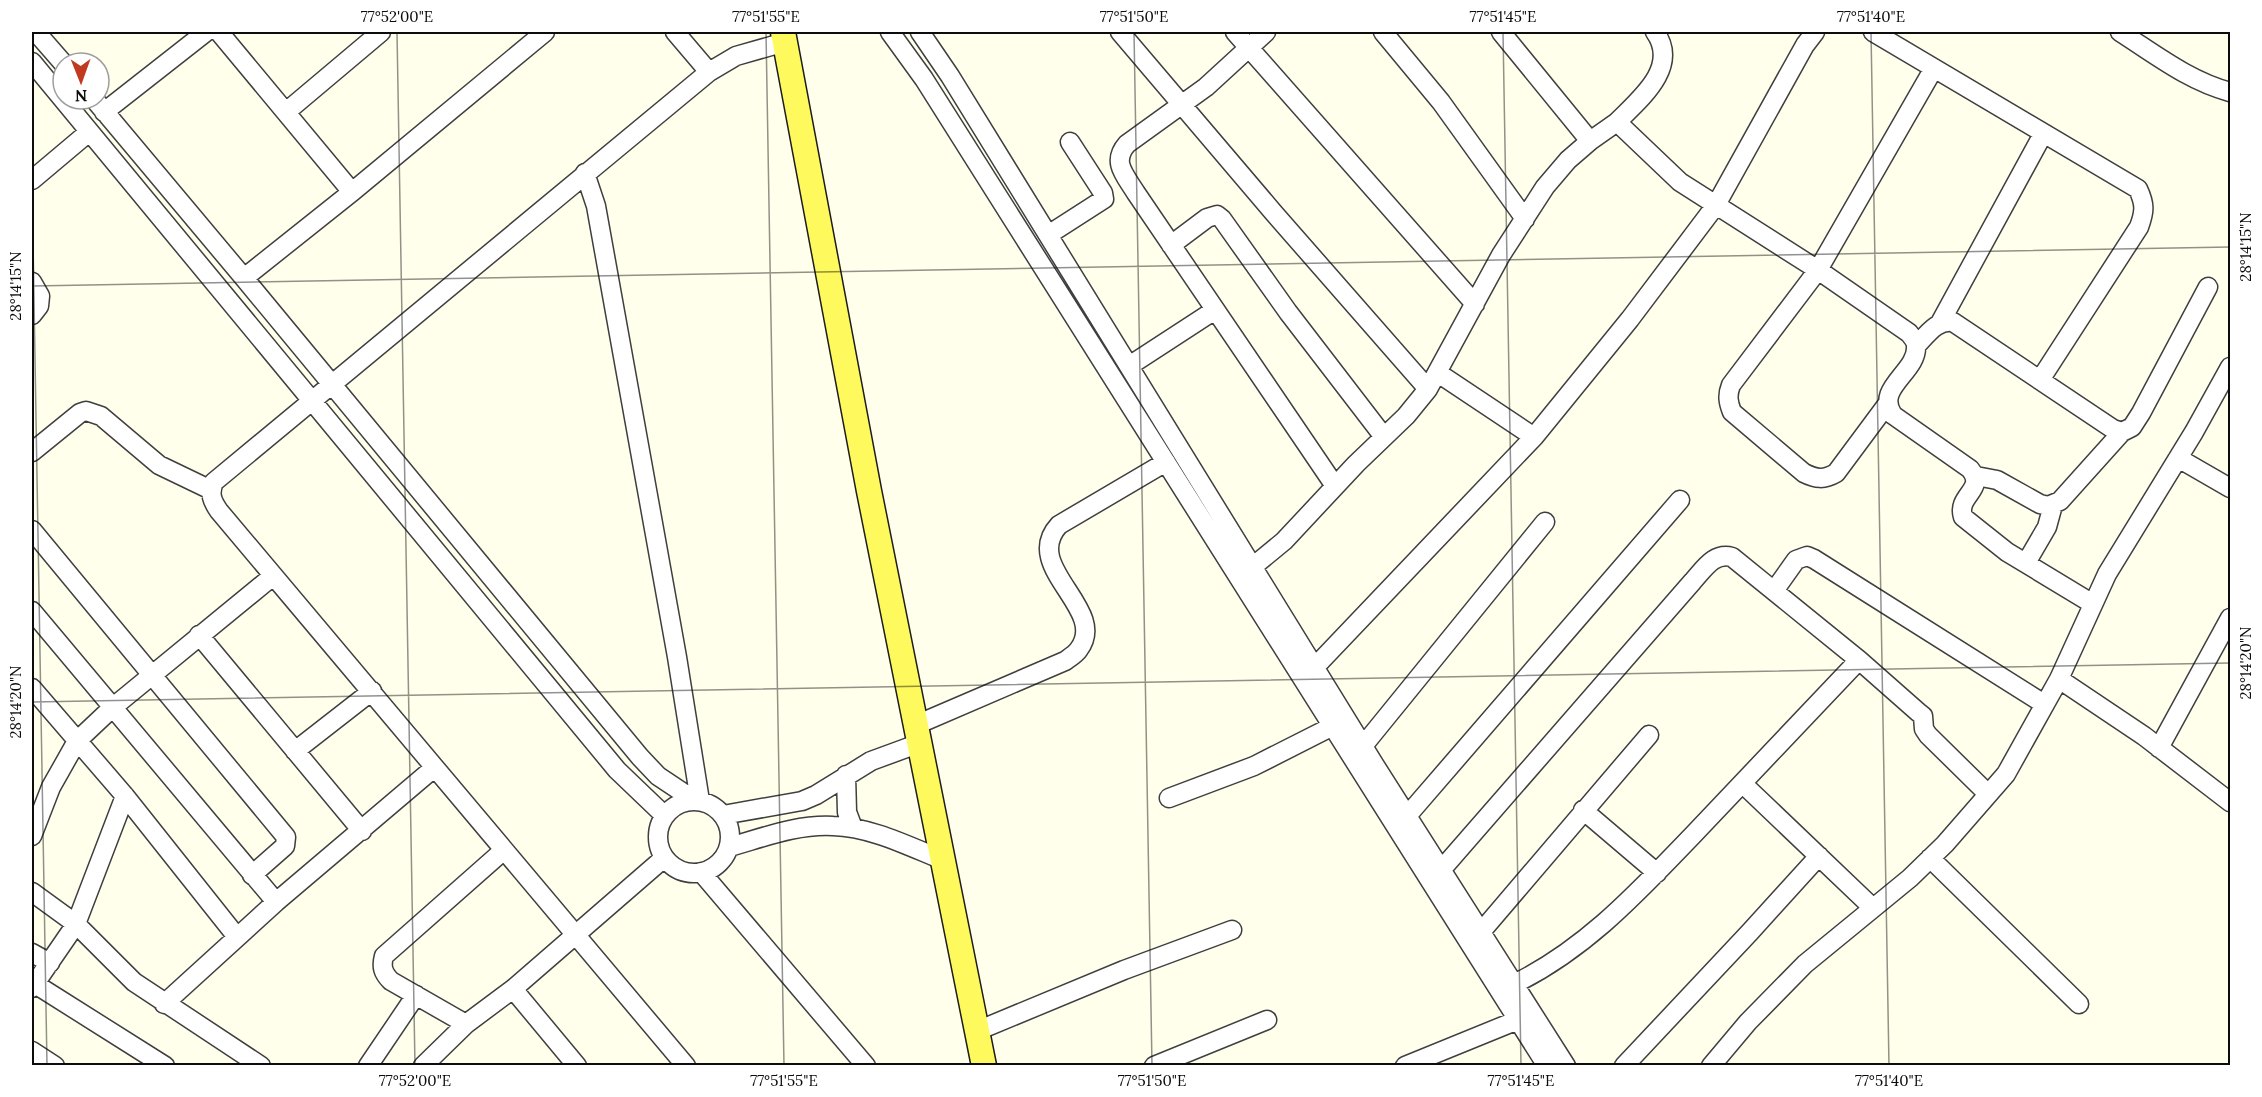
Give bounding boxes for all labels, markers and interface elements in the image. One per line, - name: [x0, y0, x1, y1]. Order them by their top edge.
- text: 77°52'00"E: [361, 7, 433, 26]
- text: 77°51'55"E: [732, 7, 800, 26]
- text: 77°51'50"E: [1100, 7, 1168, 26]
- text: 77°51'45"E: [1470, 7, 1536, 26]
- text: 77°51'40"E: [1837, 7, 1905, 26]
- north arrow: [51, 51, 111, 111]
- text: N: [75, 86, 88, 106]
- text: 28°14'15"N: [2236, 212, 2255, 282]
- text: 28°14'15"N: [6, 251, 25, 321]
- text: 28°14'20"N: [2236, 626, 2255, 700]
- text: 28°14'20"N: [6, 665, 25, 739]
- text: 77°52'00"E: [379, 1071, 451, 1090]
- text: 77°51'55"E: [750, 1071, 818, 1090]
- text: 77°51'50"E: [1118, 1071, 1186, 1090]
- text: 77°51'45"E: [1488, 1071, 1554, 1090]
- text: 77°51'40"E: [1855, 1071, 1923, 1090]

